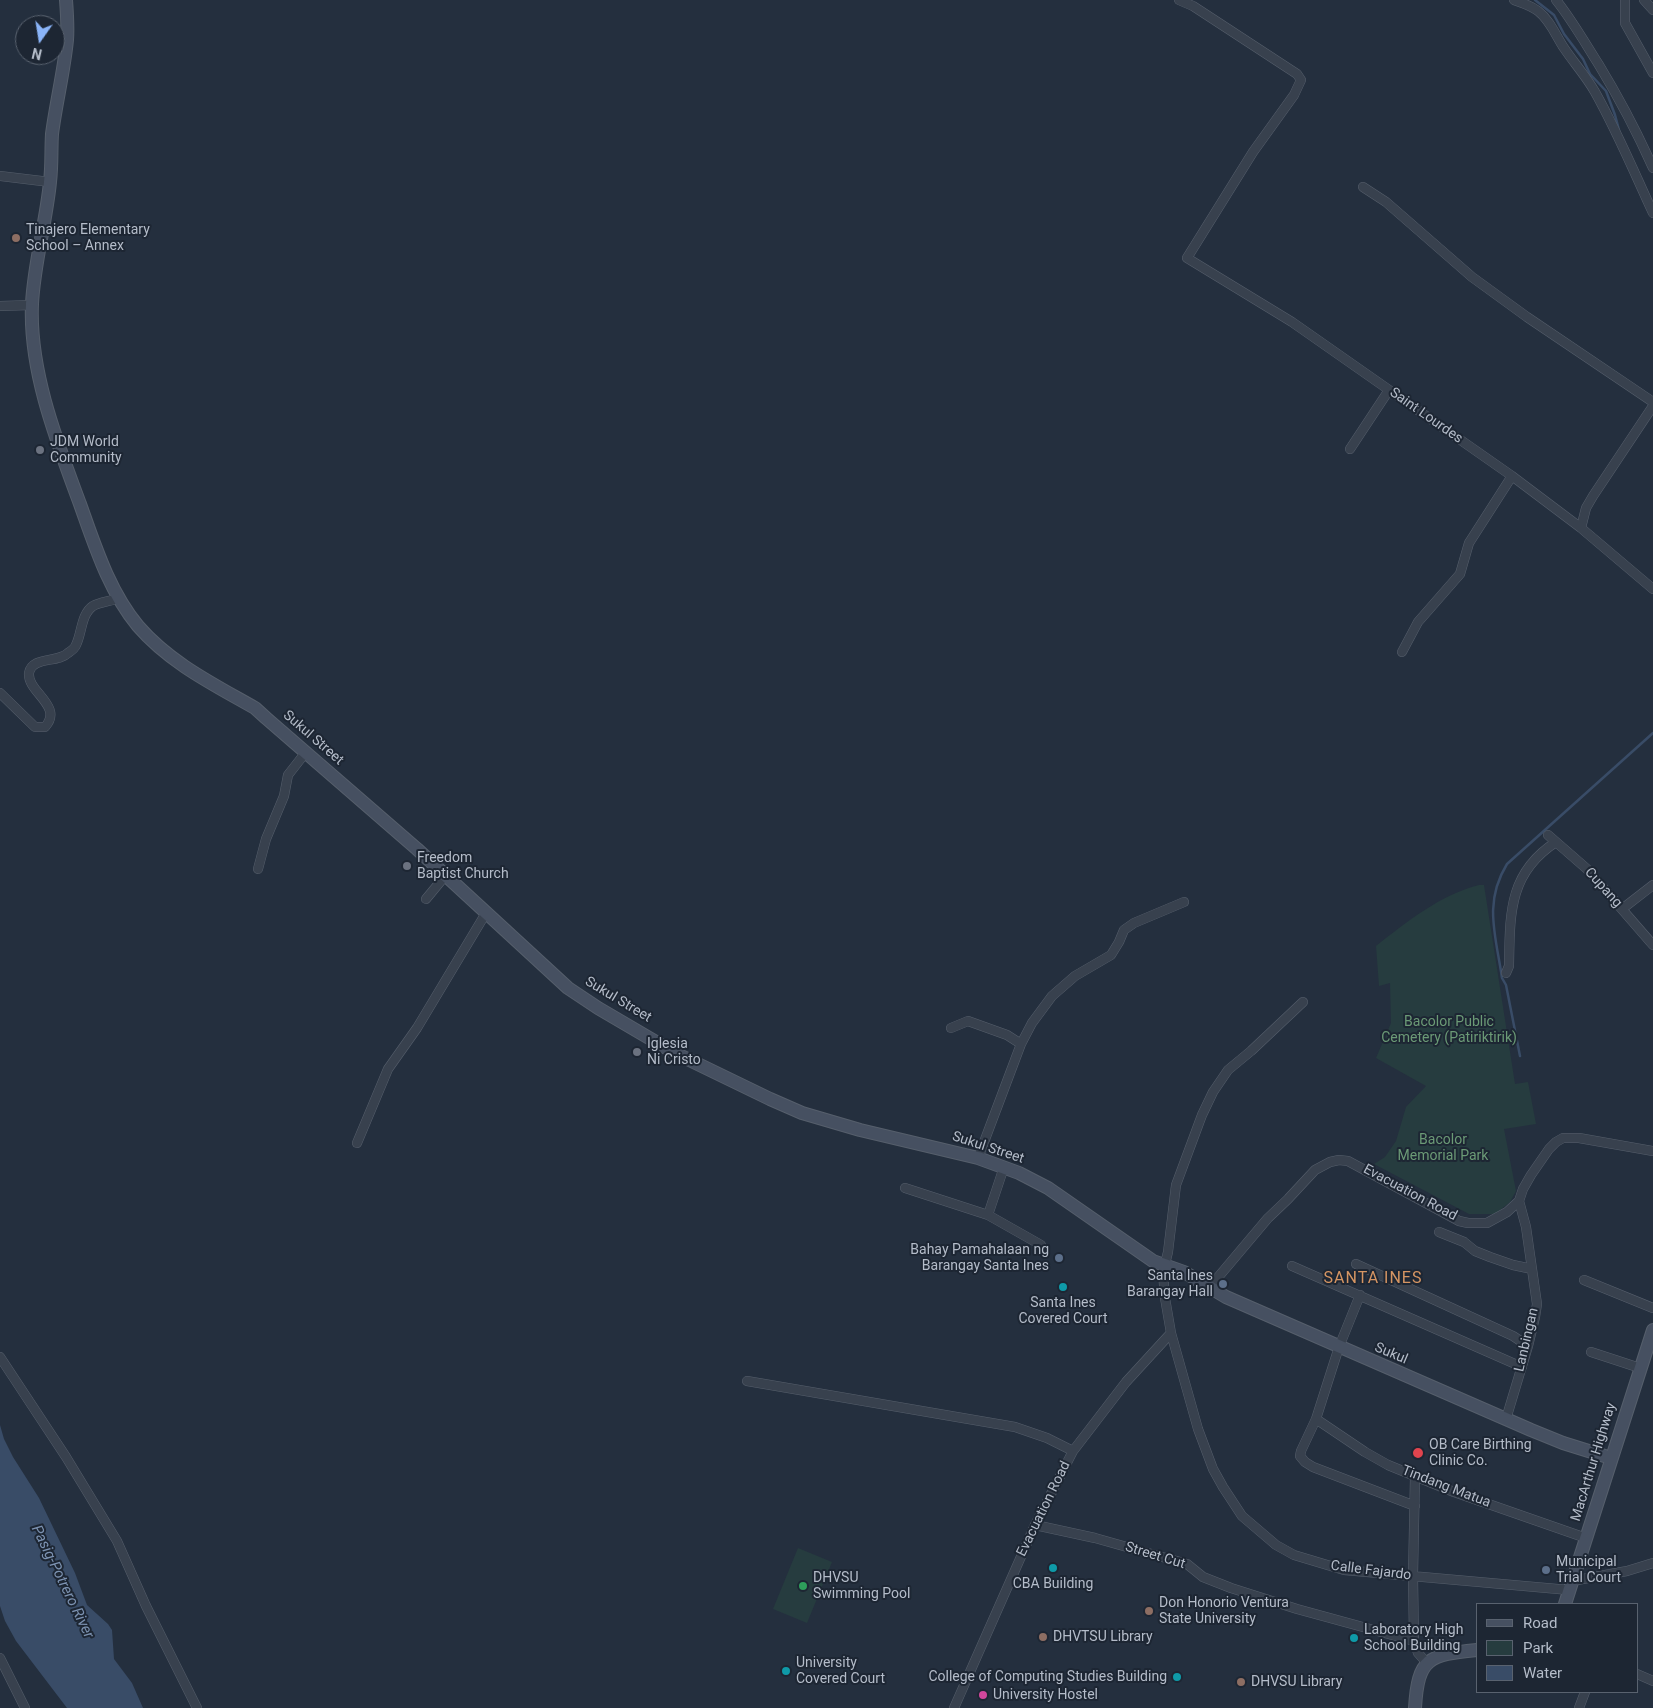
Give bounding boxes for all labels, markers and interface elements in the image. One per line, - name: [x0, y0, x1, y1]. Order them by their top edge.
- north arrow: [15, 15, 65, 65]
- text: N: [30, 45, 43, 63]
- place label: Tinajero Elementary School – Annex: [26, 222, 150, 254]
- marker: Tinajero Elementary School – Annex: [10, 232, 22, 244]
- street label: Saint Lourdes: [1386, 385, 1466, 447]
- place label: JDM World Community: [50, 434, 122, 467]
- marker: JDM World Community: [34, 444, 46, 456]
- street label: Sukul Street: [279, 707, 347, 769]
- place label: Freedom Baptist Church: [417, 850, 509, 882]
- marker: Freedom Baptist Church: [401, 860, 413, 872]
- street label: Cupang: [1581, 865, 1625, 911]
- street label: Sukul Street: [582, 974, 654, 1026]
- park label: Bacolor Public Cemetery (Patiriktirik): [1381, 1014, 1517, 1046]
- place label: Iglesia Ni Cristo: [647, 1036, 701, 1068]
- marker: Iglesia Ni Cristo: [631, 1046, 643, 1058]
- street label: Sukul Street: [950, 1128, 1026, 1168]
- park label: Bacolor Memorial Park: [1398, 1132, 1488, 1164]
- street label: Evacuation Road: [1360, 1161, 1460, 1225]
- place label: Bahay Pamahalaan ng Barangay Santa Ines: [910, 1242, 1049, 1274]
- marker: Bahay Pamahalaan ng Barangay Santa Ines: [1053, 1252, 1065, 1264]
- place label: Santa Ines Barangay Hall: [1127, 1268, 1213, 1300]
- district label: SANTA INES: [1322, 1269, 1424, 1289]
- marker: Santa Ines Barangay Hall: [1217, 1278, 1229, 1290]
- marker: Santa Ines Covered Court: [1057, 1281, 1069, 1293]
- place label: Santa Ines Covered Court: [1019, 1295, 1107, 1328]
- street label: Lanbingan: [1511, 1306, 1543, 1374]
- street label: Sukul: [1372, 1340, 1410, 1368]
- street label: MacArthur Highway: [1568, 1401, 1620, 1523]
- place label: OB Care Birthing Clinic Co.: [1429, 1437, 1532, 1470]
- marker: OB Care Birthing Clinic Co.: [1411, 1446, 1425, 1460]
- street label: Evacuation Road: [1014, 1459, 1074, 1559]
- street label: Tindang Matua: [1399, 1462, 1493, 1512]
- water label: Pasig-Potrero River: [27, 1522, 97, 1642]
- street label: Street Cut: [1123, 1539, 1187, 1573]
- place label: Municipal Trial Court: [1556, 1554, 1621, 1586]
- street label: Calle Fajardo: [1330, 1558, 1412, 1584]
- marker: CBA Building: [1047, 1562, 1059, 1574]
- marker: Municipal Trial Court: [1540, 1564, 1552, 1576]
- place label: DHVSU Swimming Pool: [813, 1570, 910, 1602]
- place label: CBA Building: [1013, 1576, 1093, 1592]
- marker: DHVSU Swimming Pool: [797, 1580, 809, 1592]
- place label: Don Honorio Ventura State University: [1159, 1595, 1289, 1628]
- legend: [1476, 1603, 1638, 1693]
- marker: Don Honorio Ventura State University: [1143, 1605, 1155, 1617]
- text: Road: [1523, 1614, 1557, 1632]
- place label: Laboratory High School Building: [1364, 1622, 1463, 1654]
- place label: DHVTSU Library: [1053, 1629, 1153, 1645]
- marker: DHVTSU Library: [1037, 1631, 1049, 1643]
- marker: Laboratory High School Building: [1348, 1632, 1360, 1644]
- text: Park: [1523, 1639, 1553, 1657]
- place label: University Covered Court: [796, 1655, 885, 1688]
- text: Water: [1523, 1664, 1562, 1682]
- marker: University Covered Court: [780, 1665, 792, 1677]
- place label: College of Computing Studies Building: [928, 1669, 1167, 1685]
- marker: College of Computing Studies Building: [1171, 1671, 1183, 1683]
- place label: DHVSU Library: [1251, 1674, 1342, 1690]
- marker: DHVSU Library: [1235, 1676, 1247, 1688]
- place label: University Hostel: [993, 1687, 1098, 1703]
- marker: University Hostel: [977, 1689, 989, 1701]

